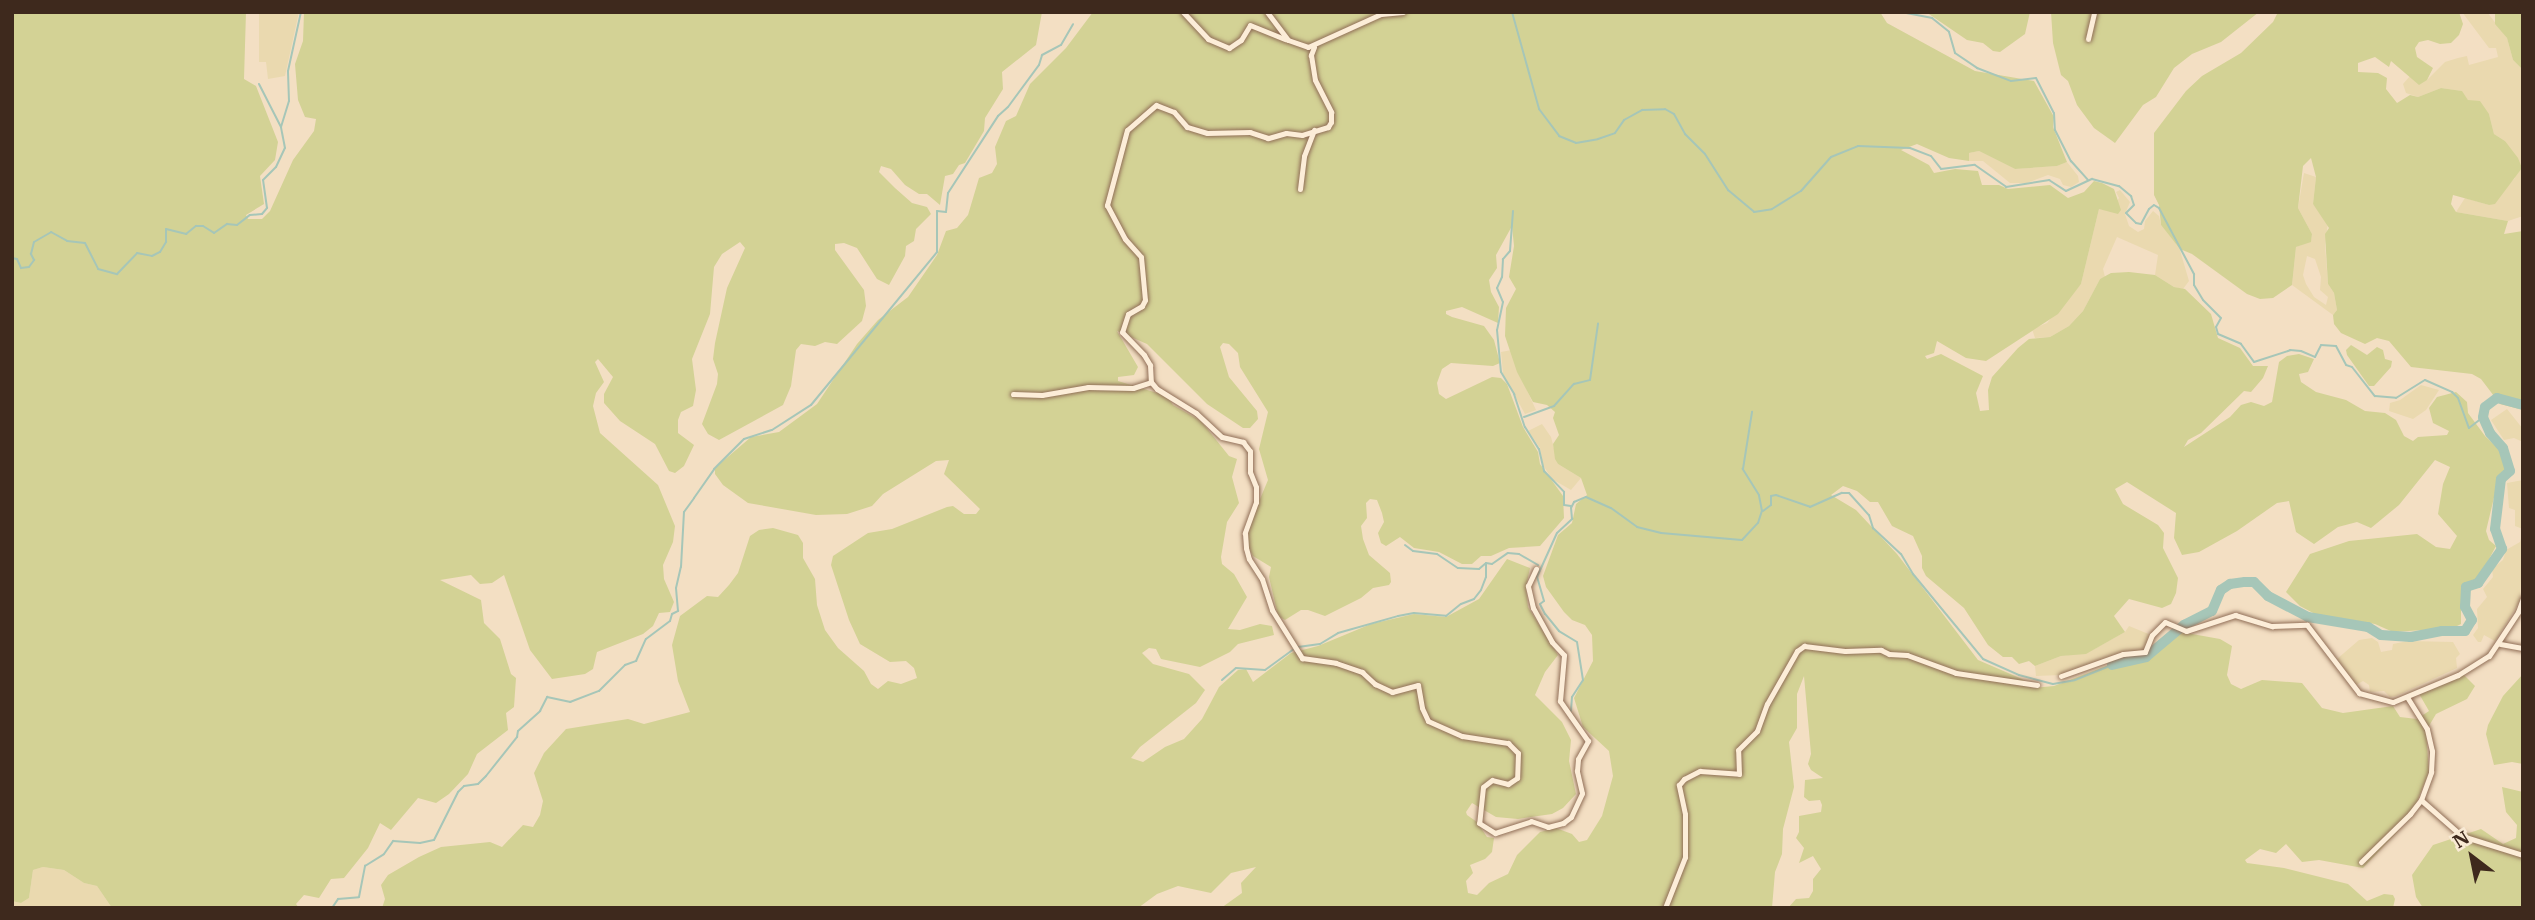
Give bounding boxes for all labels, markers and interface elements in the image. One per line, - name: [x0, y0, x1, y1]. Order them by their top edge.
- north arrow: [2437, 822, 2507, 892]
- text: N: [2448, 825, 2474, 853]

